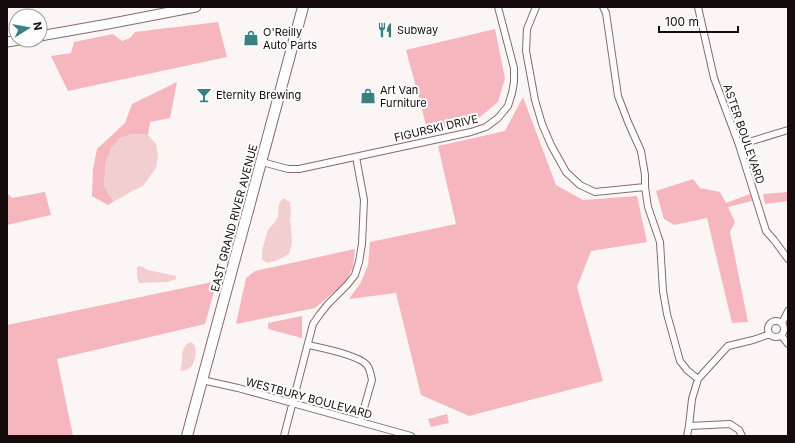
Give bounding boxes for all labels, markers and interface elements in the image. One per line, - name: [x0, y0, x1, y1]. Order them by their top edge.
- north arrow: [8, 8, 48, 48]
- scale bar: [659, 8, 738, 34]
- text: 100 m: [665, 14, 699, 29]
- text: N: [30, 21, 45, 32]
- restaurant icon: Subway: [376, 21, 394, 39]
- place label: Subway: [397, 23, 438, 37]
- place label: O'Reilly Auto Parts: [263, 25, 317, 52]
- shop icon: O'Reilly Auto Parts: [242, 29, 260, 47]
- street label: ASTER BOULEVARD: [720, 82, 768, 186]
- place label: Art Van Furniture: [380, 83, 427, 110]
- bar icon: Eternity Brewing: [195, 86, 213, 104]
- shop icon: Art Van Furniture: [359, 87, 377, 105]
- place label: Eternity Brewing: [216, 88, 301, 102]
- street label: FIGURSKI DRIVE: [393, 112, 479, 144]
- street label: EAST GRAND RIVER AVENUE: [208, 143, 260, 293]
- street label: WESTBURY BOULEVARD: [244, 374, 374, 422]

